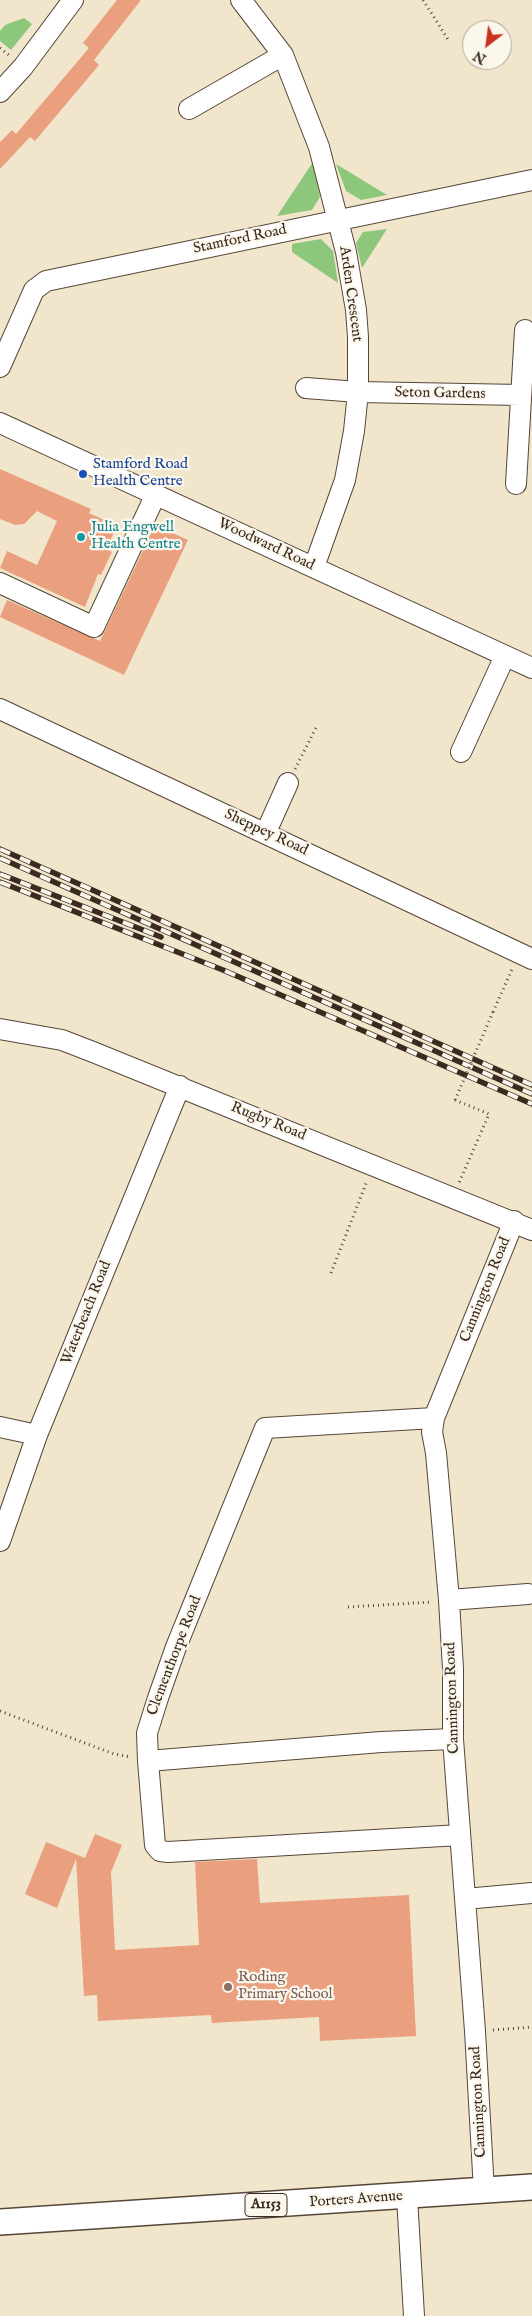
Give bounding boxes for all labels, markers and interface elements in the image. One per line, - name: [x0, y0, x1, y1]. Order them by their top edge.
- north arrow: [462, 20, 512, 70]
- text: N: [470, 46, 490, 68]
- street label: Stamford Road: [192, 221, 288, 259]
- street label: Arden Crescent: [334, 245, 366, 343]
- street label: Seton Gardens: [394, 384, 486, 404]
- place label: Stamford Road Health Centre: [93, 456, 188, 491]
- marker: Stamford Road Health Centre: [77, 468, 89, 480]
- street label: Woodward Road: [215, 515, 317, 575]
- place label: Julia Engwell Health Centre: [91, 519, 181, 554]
- marker: Julia Engwell Health Centre: [75, 531, 87, 543]
- street label: Sheppey Road: [221, 806, 311, 860]
- street label: Rugby Road: [228, 1099, 308, 1145]
- street label: Cannington Road: [457, 1235, 515, 1345]
- street label: Waterbeach Road: [58, 1258, 116, 1368]
- street label: Clementhorpe Road: [144, 1594, 206, 1718]
- street label: Cannington Road: [442, 1642, 464, 1754]
- place label: Roding Primary School: [238, 1969, 333, 2004]
- marker: Roding Primary School: [222, 1981, 234, 1993]
- street label: Cannington Road: [467, 2046, 491, 2158]
- street label: Porters Avenue: [309, 2188, 403, 2212]
- road number: A1153: [245, 2194, 287, 2216]

